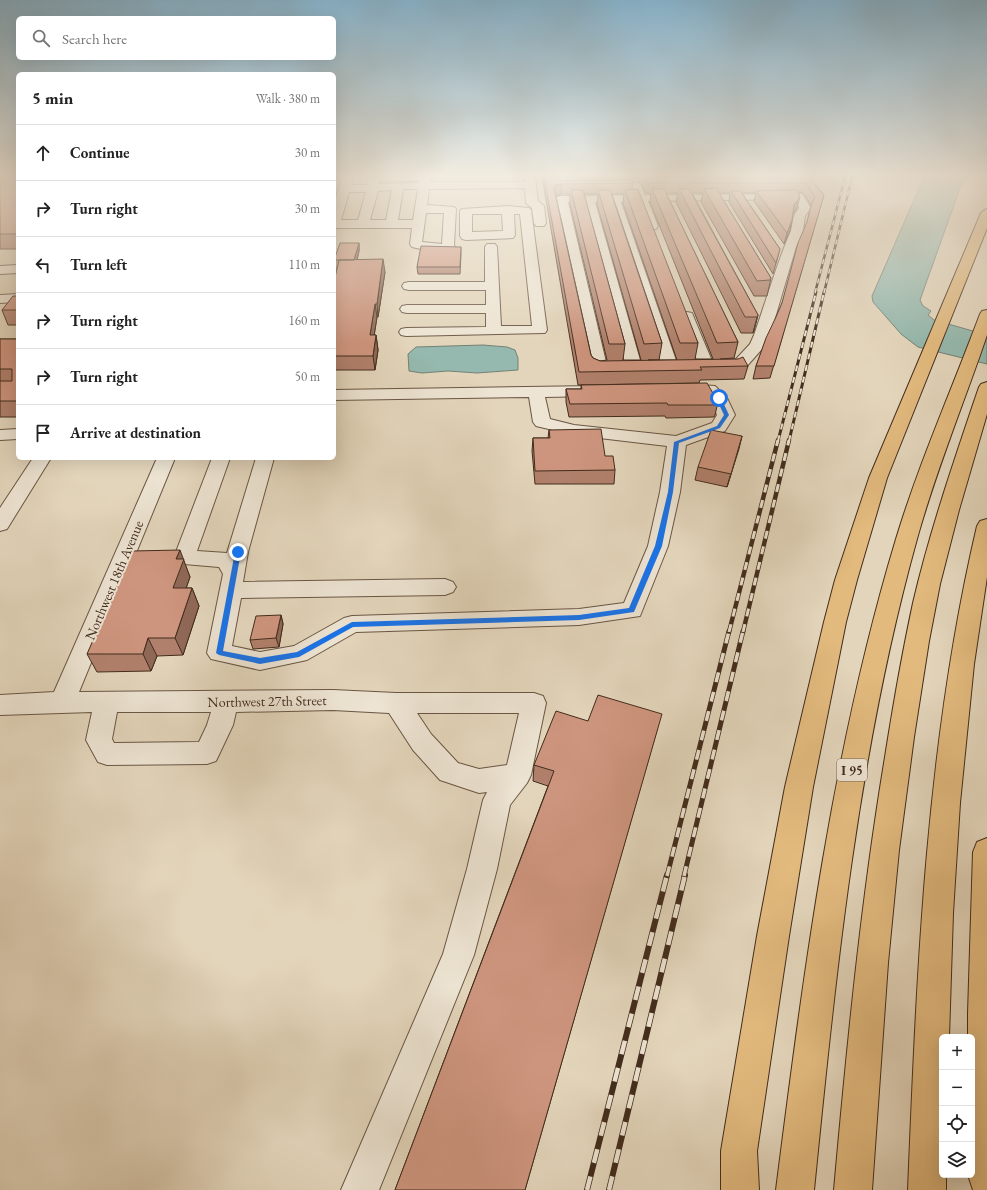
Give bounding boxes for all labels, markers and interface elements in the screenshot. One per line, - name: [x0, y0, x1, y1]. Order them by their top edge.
- search box: [16, 16, 336, 60]
- icon: search: [30, 27, 52, 49]
- text: Search here: [62, 29, 127, 48]
- text: 5 min: [32, 87, 73, 109]
- text: Walk · 380 m: [256, 90, 320, 107]
- icon: ahead: [32, 142, 54, 164]
- text: Continue: [70, 143, 130, 162]
- text: 30 m: [295, 144, 320, 161]
- icon: right: [32, 198, 54, 220]
- text: Turn right: [70, 199, 138, 218]
- text: 30 m: [295, 200, 320, 217]
- icon: left: [32, 254, 54, 276]
- text: Turn left: [70, 255, 127, 274]
- text: 110 m: [289, 256, 320, 273]
- icon: right: [32, 310, 54, 332]
- text: Turn right: [70, 311, 138, 330]
- text: 160 m: [289, 312, 320, 329]
- icon: right: [32, 366, 54, 388]
- text: Turn right: [70, 367, 138, 386]
- text: 50 m: [295, 368, 320, 385]
- route start: [710, 389, 728, 407]
- icon: arrive: [32, 422, 54, 444]
- text: Arrive at destination: [70, 423, 201, 442]
- street label: Northwest 18th Avenue: [81, 517, 148, 643]
- route end: [229, 543, 247, 561]
- street label: Northwest 27th Street: [207, 691, 327, 711]
- road number: I 95: [837, 759, 867, 781]
- map controls: [939, 1034, 975, 1178]
- button: +: [939, 1034, 975, 1070]
- button: −: [939, 1070, 975, 1106]
- button: locate: [939, 1106, 975, 1142]
- button: layers: [939, 1142, 975, 1178]

